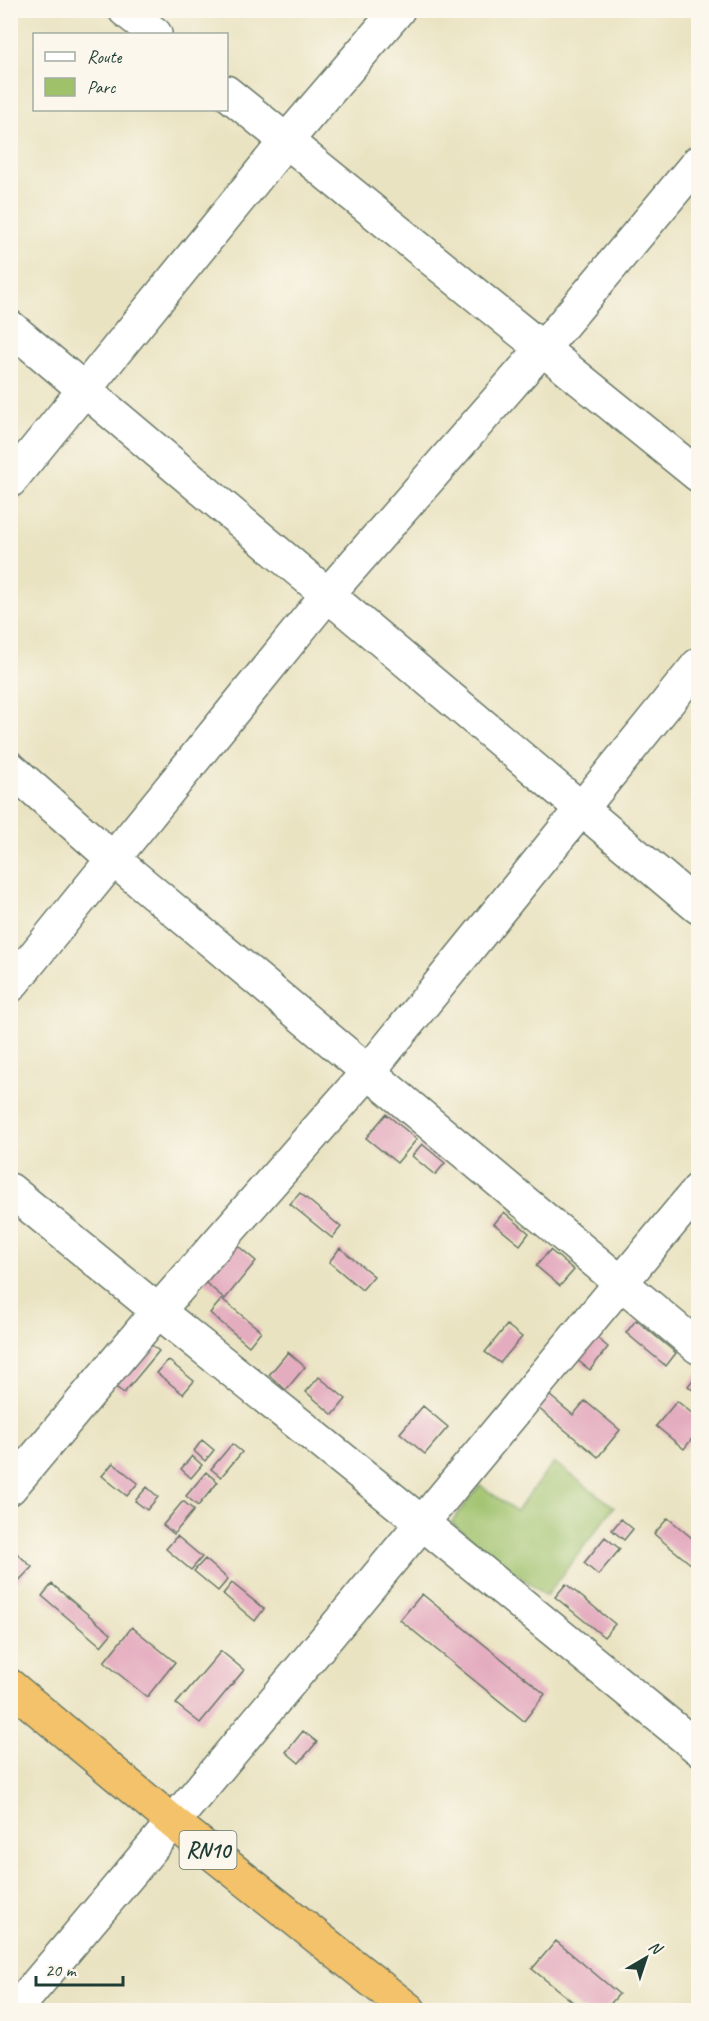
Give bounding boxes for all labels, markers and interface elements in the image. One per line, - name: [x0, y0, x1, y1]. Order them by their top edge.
- legend: [33, 33, 228, 111]
- text: Route: [87, 46, 122, 68]
- text: Parc: [87, 76, 116, 98]
- road number: RN10: [180, 1831, 236, 1869]
- north arrow: [616, 1928, 676, 1988]
- text: N: [645, 1936, 667, 1960]
- scale bar: [36, 1949, 123, 1987]
- text: 20 m: [45, 1959, 78, 1981]

